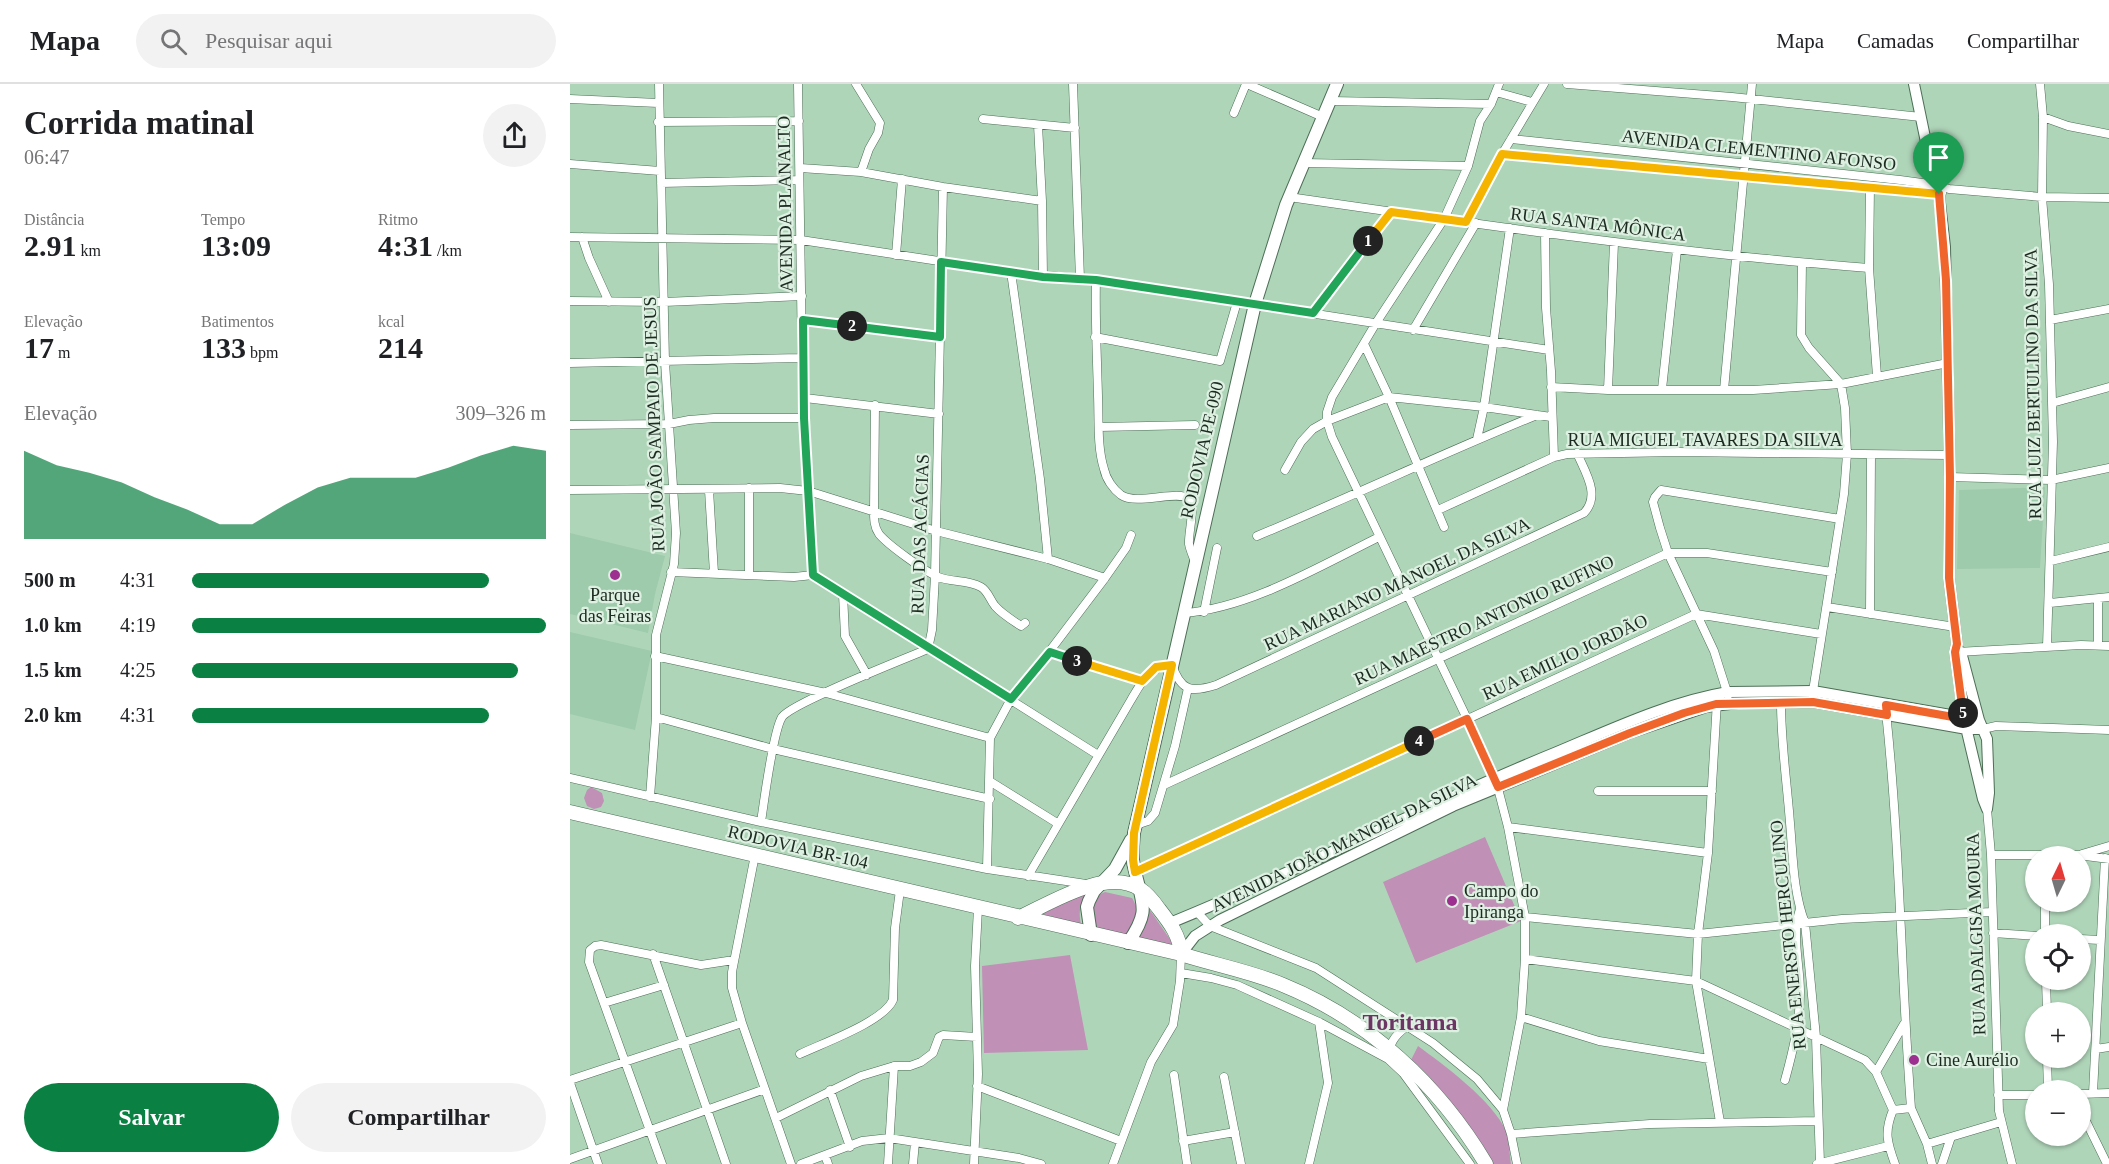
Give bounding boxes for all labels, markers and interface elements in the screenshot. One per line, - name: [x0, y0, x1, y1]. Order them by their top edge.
- search box: [136, 14, 556, 68]
- text: Mapa: [30, 25, 100, 56]
- icon: search: [157, 25, 190, 58]
- text: Pesquisar aqui: [205, 28, 333, 53]
- text: Mapa: [1776, 29, 1824, 53]
- text: Camadas: [1857, 29, 1934, 53]
- text: Compartilhar: [1967, 29, 2079, 53]
- button: share: [483, 104, 546, 167]
- text: Corrida matinal: [24, 105, 254, 141]
- street label: AVENIDA PLANALTO: [773, 116, 797, 292]
- street label: AVENIDA CLEMENTINO AFONSO: [1621, 126, 1897, 174]
- pin: [1913, 132, 1964, 194]
- icon: arrive: [1922, 141, 1955, 174]
- text: 06:47: [24, 146, 70, 168]
- street label: RUA SANTA MÔNICA: [1509, 202, 1687, 245]
- text: Distância: [24, 211, 84, 228]
- text: Tempo: [201, 211, 245, 228]
- text: Ritmo: [378, 211, 418, 228]
- pin: 1: [1353, 226, 1383, 256]
- text: 2.91: [24, 229, 77, 262]
- text: 13:09: [201, 229, 271, 262]
- text: 4:31: [378, 229, 433, 262]
- text: 1: [1364, 232, 1372, 249]
- text: km: [77, 242, 101, 259]
- text: /km: [433, 242, 462, 259]
- street label: RUA LUIZ BERTULINO DA SILVA: [2021, 248, 2045, 520]
- street label: RUA JOÃO SAMPAIO DE JESUS: [639, 296, 668, 552]
- pin: 2: [837, 311, 867, 341]
- text: Elevação: [24, 313, 83, 330]
- text: Batimentos: [201, 313, 274, 330]
- text: kcal: [378, 313, 405, 330]
- text: 2: [848, 317, 856, 334]
- text: 17: [24, 331, 54, 364]
- text: 133: [201, 331, 246, 364]
- text: 214: [378, 331, 423, 364]
- text: m: [54, 344, 70, 361]
- text: bpm: [246, 344, 278, 361]
- street label: RODOVIA PE-090: [1176, 379, 1228, 521]
- text: Elevação: [24, 402, 97, 424]
- text: 309–326 m: [455, 402, 546, 424]
- street label: RUA MIGUEL TAVARES DA SILVA: [1568, 430, 1842, 450]
- street label: RUA DAS ACÁCIAS: [906, 454, 933, 614]
- street label: RUA MARIANO MANOEL DA SILVA: [1261, 513, 1533, 655]
- street label: RUA MAESTRO ANTONIO RUFINO: [1351, 551, 1617, 689]
- marker: Parque das Feiras: [608, 568, 622, 582]
- text: 500 m: [24, 569, 76, 591]
- text: 4:31: [120, 569, 156, 591]
- place label: Parque das Feiras: [579, 585, 651, 626]
- street label: RUA EMILIO JORDÃO: [1479, 609, 1651, 704]
- text: 1.0 km: [24, 614, 82, 636]
- text: 4:19: [120, 614, 156, 636]
- pin: 3: [1062, 646, 1092, 676]
- text: 3: [1073, 652, 1081, 669]
- text: 1.5 km: [24, 659, 82, 681]
- text: 4:25: [120, 659, 156, 681]
- pin: 5: [1948, 698, 1978, 728]
- text: 2.0 km: [24, 704, 82, 726]
- text: 4:31: [120, 704, 156, 726]
- text: 5: [1959, 704, 1967, 721]
- pin: 4: [1404, 726, 1434, 756]
- text: 4: [1415, 732, 1423, 749]
- street label: AVENIDA JOÃO MANOEL DA SILVA: [1207, 769, 1480, 916]
- street label: RUA ENERSTO HERCULINO: [1766, 819, 1810, 1051]
- street label: RODOVIA BR-104: [726, 821, 870, 873]
- street label: RUA ADALGISA MOURA: [1962, 832, 1990, 1036]
- north arrow: [2025, 846, 2091, 912]
- map controls: [2025, 846, 2091, 1146]
- place label: Campo do Ipiranga: [1464, 881, 1539, 922]
- marker: Campo do Ipiranga: [1445, 894, 1459, 908]
- button: locate: [2025, 924, 2091, 990]
- button: +: [2025, 1002, 2091, 1068]
- district label: Toritama: [1362, 1009, 1458, 1035]
- place label: Cine Aurélio: [1926, 1050, 2019, 1070]
- marker: Cine Aurélio: [1907, 1053, 1921, 1067]
- button: −: [2025, 1080, 2091, 1146]
- button: Salvar: [24, 1083, 279, 1152]
- button: Compartilhar: [291, 1083, 546, 1152]

